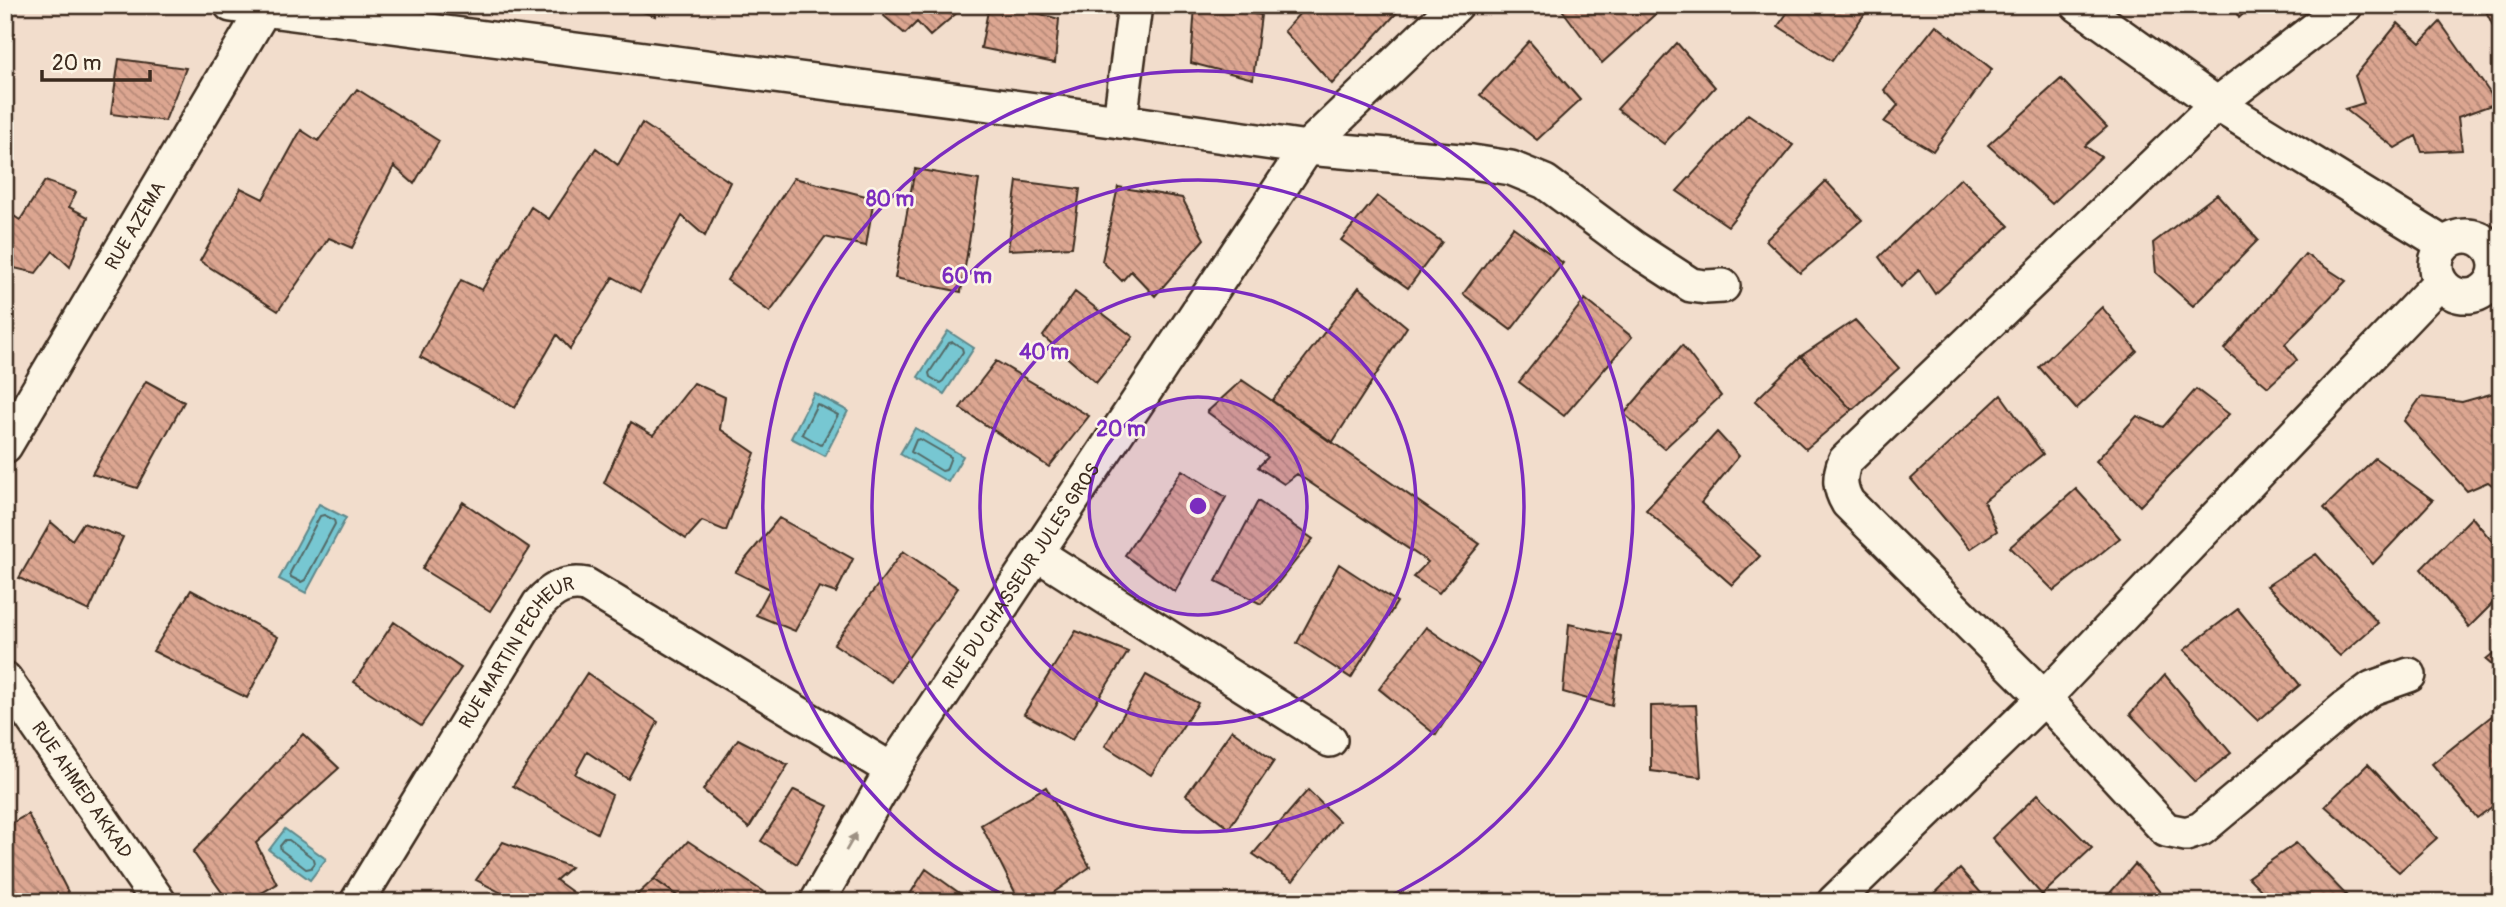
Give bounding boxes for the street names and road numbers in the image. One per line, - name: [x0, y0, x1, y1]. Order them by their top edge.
- street label: RUE AZEMA: [100, 177, 171, 274]
- street label: RUE DU CHASSEUR JULES GROS: [938, 459, 1105, 693]
- street label: RUE MARTIN PECHEUR: [454, 572, 576, 733]
- street label: RUE AHMED AKKAD: [26, 717, 137, 863]

